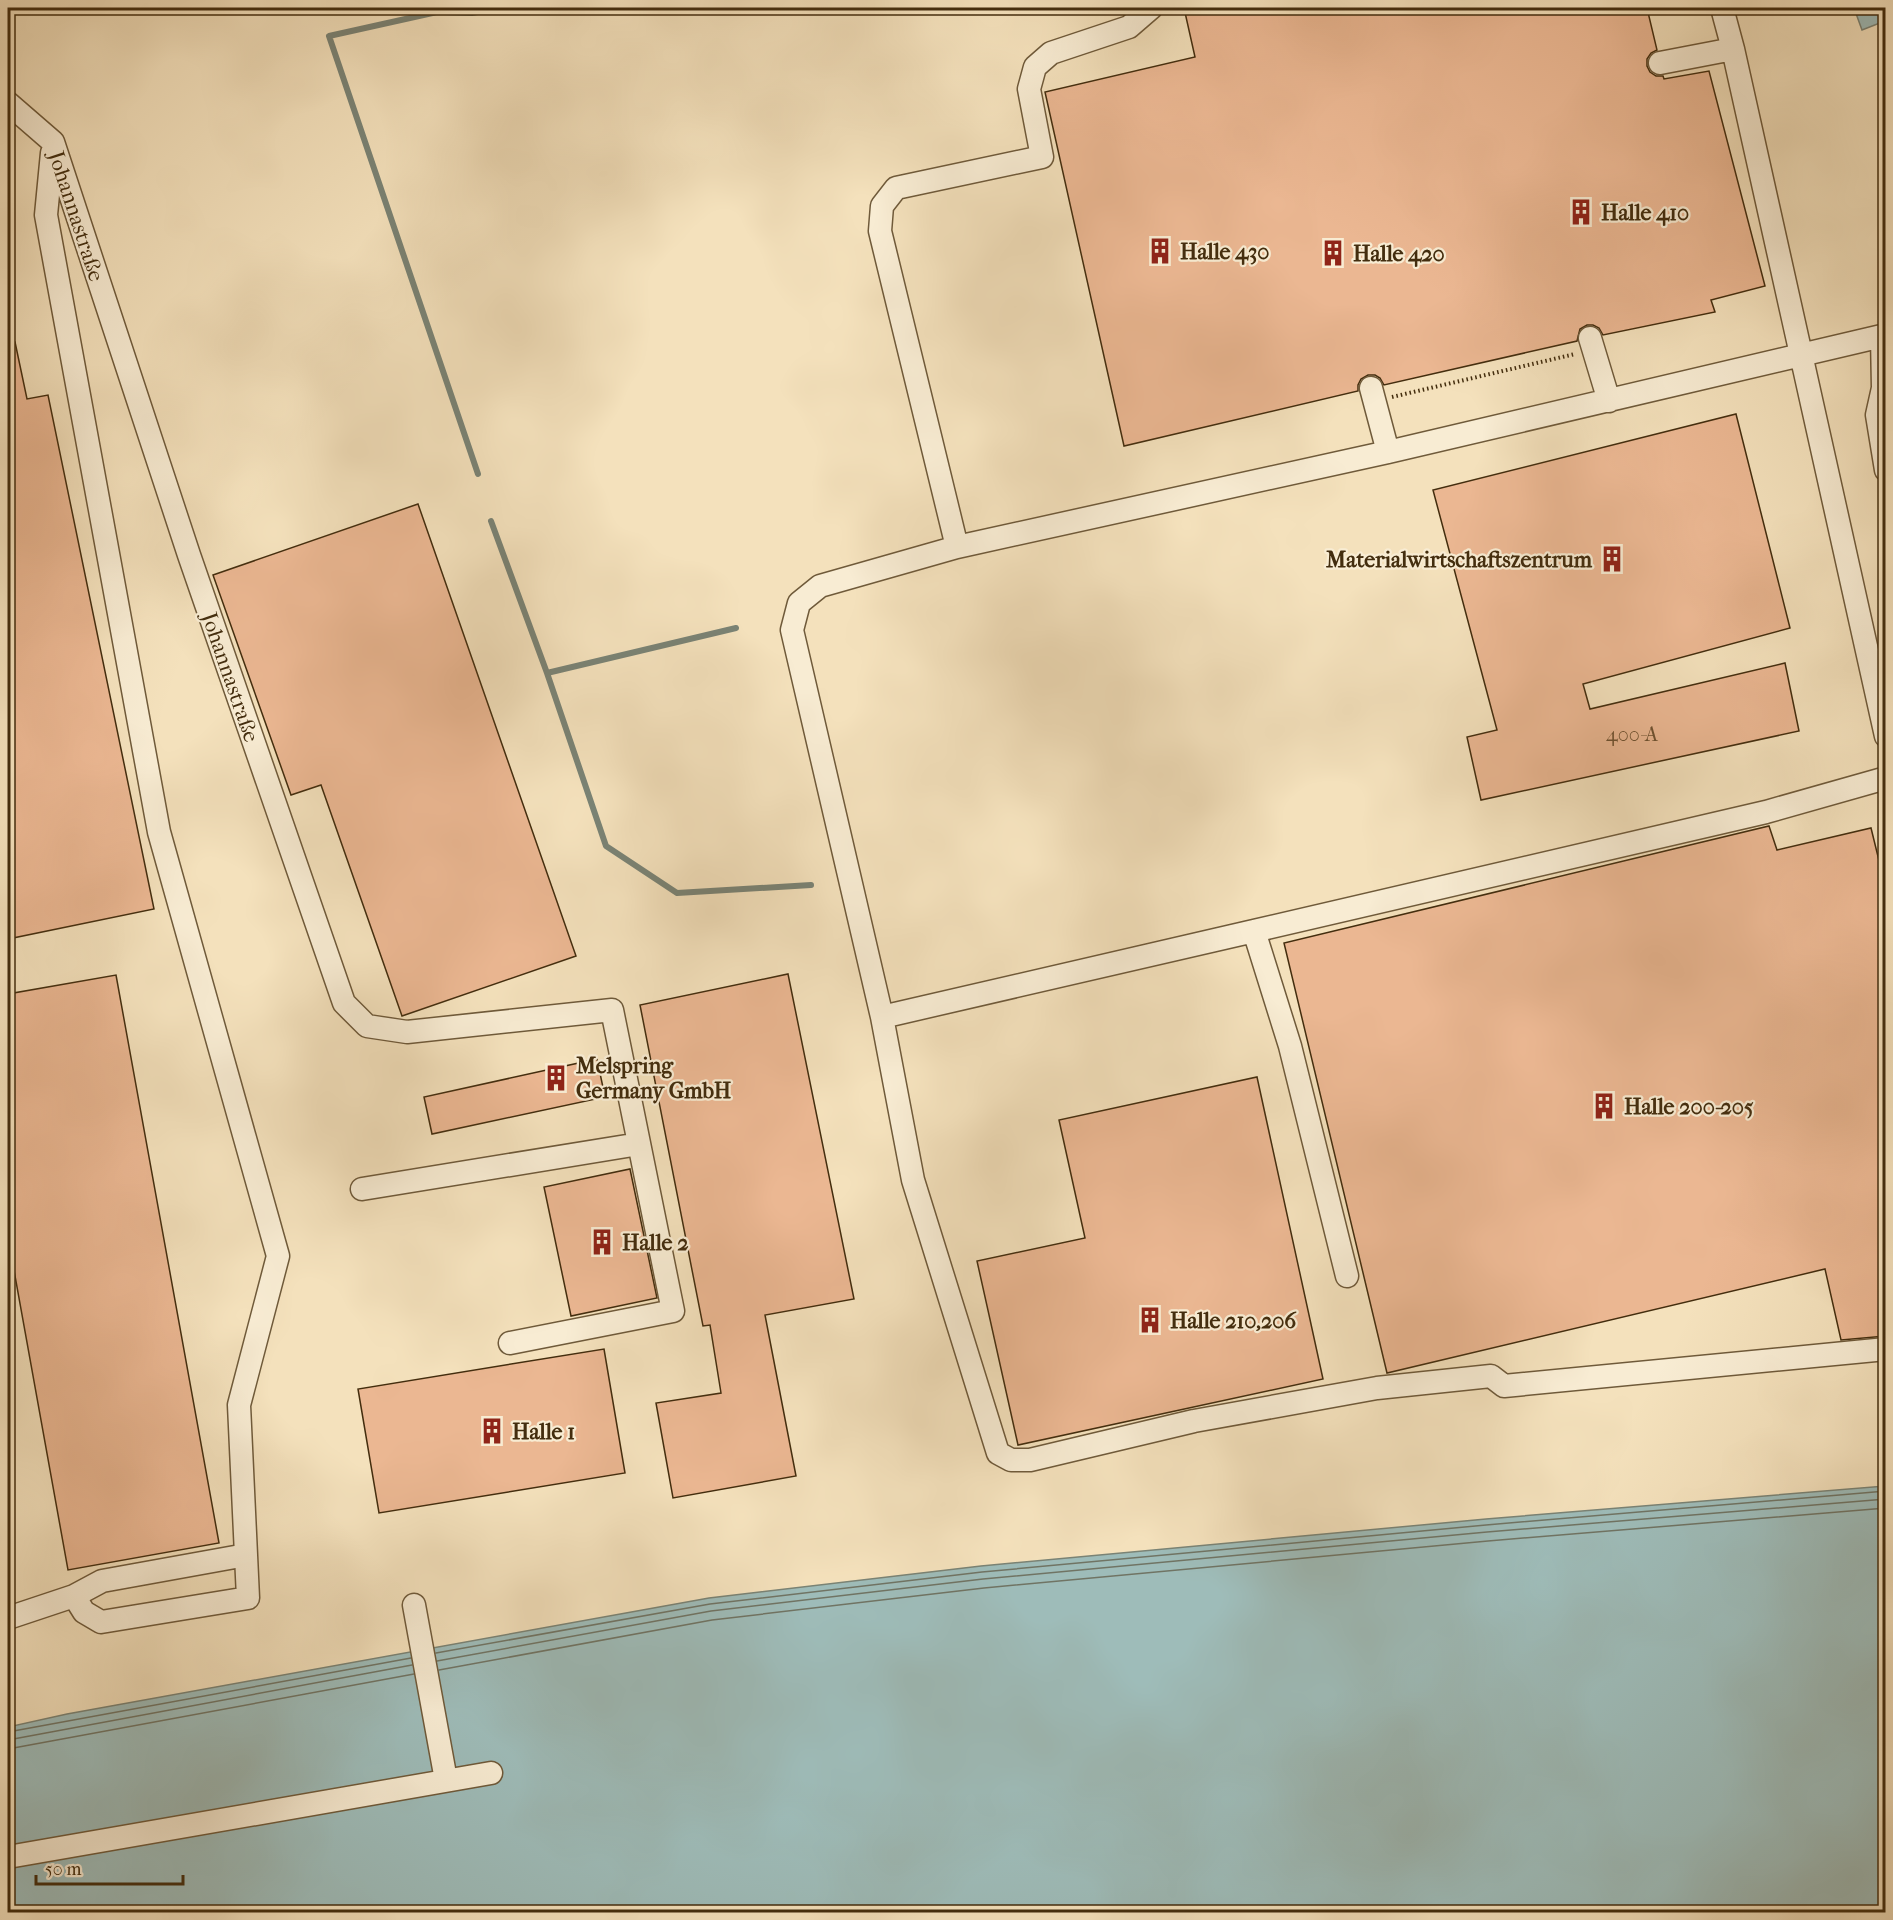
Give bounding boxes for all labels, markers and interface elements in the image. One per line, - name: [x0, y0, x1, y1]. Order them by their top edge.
- street label: Johannastraße: [42, 146, 109, 285]
- building icon: Halle 410: [1566, 197, 1596, 227]
- place label: Halle 410: [1601, 200, 1689, 226]
- building icon: Halle 430: [1145, 236, 1175, 266]
- building icon: Halle 420: [1318, 238, 1348, 268]
- place label: Halle 430: [1180, 239, 1269, 265]
- place label: Halle 420: [1353, 241, 1445, 267]
- building icon: Materialwirtschaftszentrum: [1597, 544, 1627, 574]
- place label: Materialwirtschaftszentrum: [1325, 547, 1593, 573]
- street label: Johannastraße: [195, 607, 264, 746]
- house number: 400-A: [1606, 723, 1659, 746]
- place label: Melspring Germany GmbH: [575, 1053, 732, 1104]
- building icon: Melspring Germany GmbH: [541, 1063, 571, 1093]
- building icon: Halle 200-205: [1589, 1091, 1619, 1121]
- place label: Halle 200-205: [1624, 1094, 1754, 1120]
- building icon: Halle 2: [587, 1227, 617, 1257]
- place label: Halle 2: [622, 1230, 689, 1256]
- building icon: Halle 210,206: [1135, 1305, 1165, 1335]
- place label: Halle 210,206: [1170, 1308, 1297, 1334]
- building icon: Halle 1: [477, 1416, 507, 1446]
- place label: Halle 1: [512, 1419, 575, 1445]
- scale bar: [36, 1848, 183, 1886]
- text: 50 m: [45, 1859, 82, 1880]

